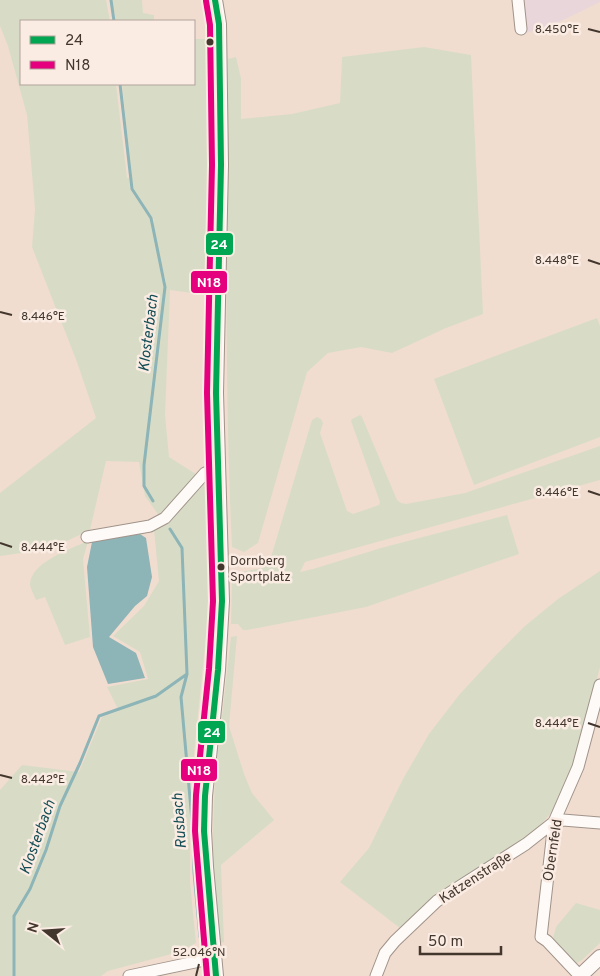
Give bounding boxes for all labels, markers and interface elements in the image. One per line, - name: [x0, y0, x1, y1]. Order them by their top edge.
- legend: [20, 20, 195, 85]
- text: 8.450°E: [535, 22, 579, 38]
- text: 24: [65, 32, 83, 51]
- unlabelled marker: [205, 37, 215, 47]
- text: N18: [65, 57, 90, 76]
- line badge: 24: [205, 232, 234, 256]
- text: 24: [210, 237, 228, 254]
- text: 8.448°E: [535, 253, 579, 269]
- line badge: N18: [190, 270, 228, 294]
- text: N18: [197, 275, 221, 292]
- water label: Klosterbach: [135, 293, 164, 373]
- text: 8.446°E: [21, 309, 65, 325]
- text: 8.446°E: [535, 485, 579, 501]
- text: 8.444°E: [21, 540, 65, 556]
- place label: Dornberg Sportplatz: [230, 554, 291, 586]
- marker: Dornberg Sportplatz: [216, 562, 226, 572]
- text: 8.444°E: [535, 716, 579, 732]
- line badge: 24: [197, 720, 226, 744]
- text: 24: [203, 725, 221, 742]
- line badge: N18: [180, 758, 218, 782]
- text: N18: [187, 763, 211, 780]
- text: 8.442°E: [21, 772, 65, 788]
- water label: Rusbach: [169, 792, 192, 849]
- water label: Klosterbach: [16, 798, 61, 877]
- street label: Obernfeld: [540, 818, 567, 882]
- street label: Katzenstraße: [436, 849, 515, 908]
- north arrow: [20, 906, 70, 956]
- text: N: [24, 920, 44, 935]
- scale bar: [420, 924, 501, 956]
- text: 50 m: [428, 933, 463, 952]
- text: 52.046°N: [172, 945, 226, 961]

